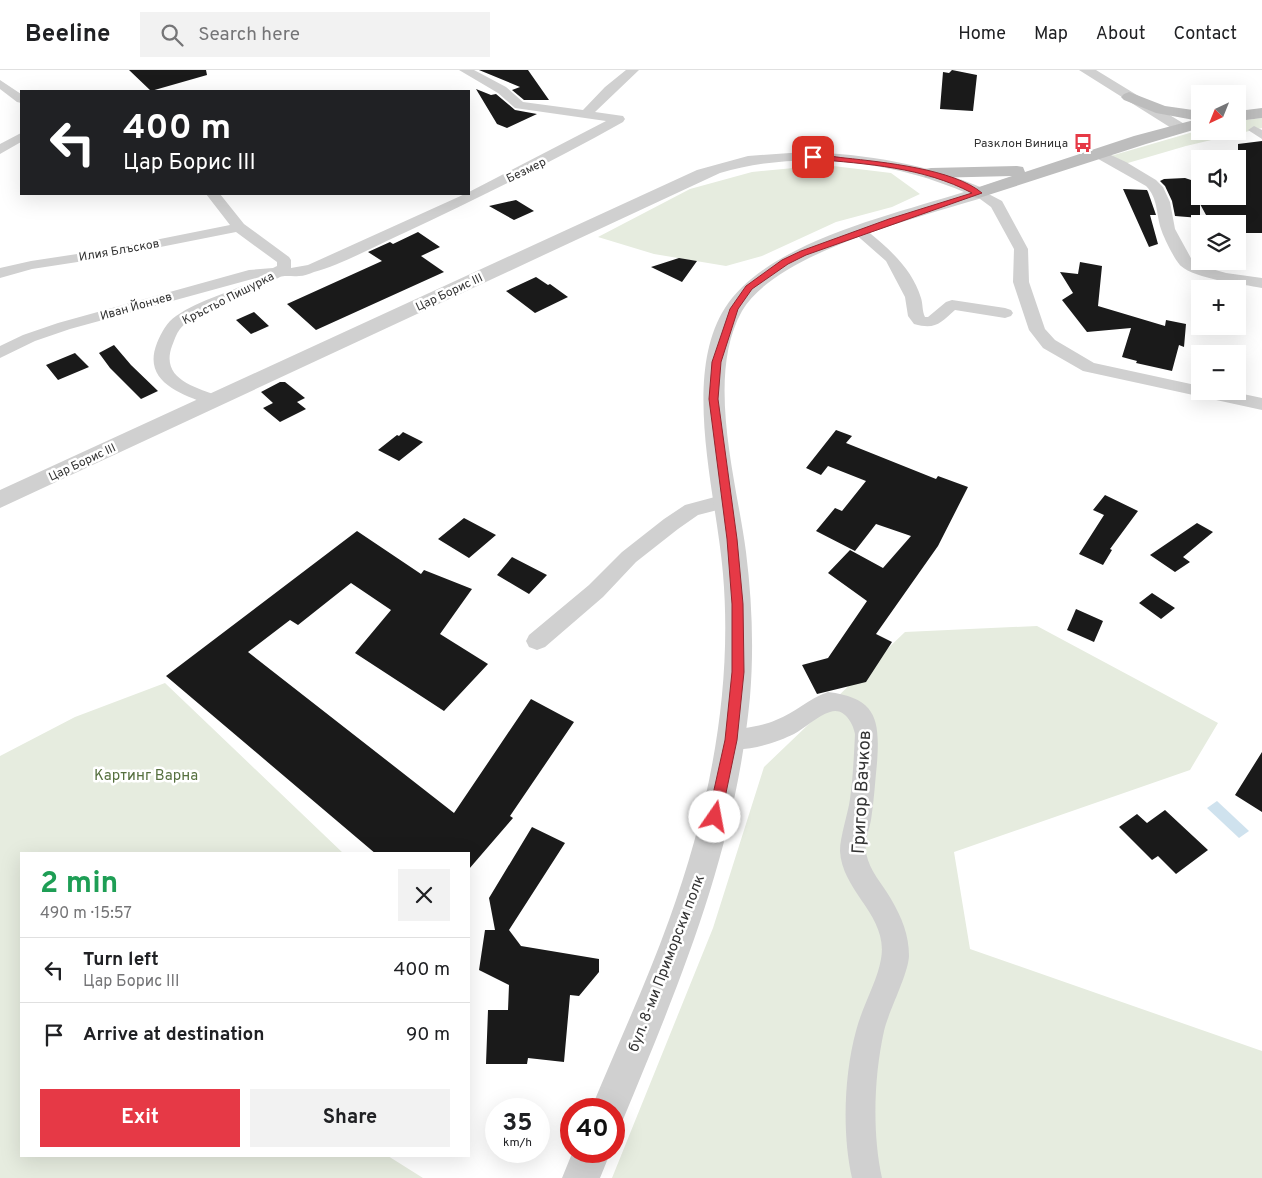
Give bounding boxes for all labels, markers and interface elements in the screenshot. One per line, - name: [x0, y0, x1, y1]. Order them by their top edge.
- search box: [140, 12, 490, 57]
- text: Beeline: [25, 20, 110, 50]
- icon: search: [158, 21, 186, 49]
- text: Search here: [198, 23, 300, 47]
- text: Home: [958, 23, 1006, 46]
- text: Map: [1034, 23, 1068, 46]
- text: About: [1096, 23, 1145, 46]
- text: Contact: [1173, 23, 1237, 46]
- north arrow: [1191, 85, 1246, 140]
- map controls: [1191, 85, 1246, 400]
- text: 400 m: [123, 107, 231, 151]
- icon: left: [40, 110, 105, 175]
- bus stop icon: Разклон Виница: [1072, 132, 1094, 154]
- pin: [792, 136, 834, 178]
- place label: Разклон Виница: [974, 136, 1068, 152]
- icon: arrive: [799, 143, 827, 171]
- text: Цар Борис III: [123, 150, 256, 177]
- button: sound: [1191, 150, 1246, 205]
- street label: Безмер: [504, 154, 549, 187]
- button: layers: [1191, 215, 1246, 270]
- street label: Илия Блъсков: [78, 236, 161, 266]
- street label: Кръстьо Пишурка: [180, 269, 277, 329]
- street label: Цар Борис III: [413, 270, 486, 315]
- button: +: [1191, 280, 1246, 335]
- street label: Иван Йончев: [98, 289, 174, 325]
- button: −: [1191, 345, 1246, 400]
- street label: Цар Борис III: [46, 440, 119, 485]
- street label: Григор Вачков: [848, 730, 877, 855]
- park label: Картинг Варна: [94, 767, 198, 786]
- position arrow: [688, 790, 740, 842]
- text: 2 min: [40, 866, 118, 903]
- button: close: [398, 869, 450, 921]
- street label: бул. 8-ми Приморски полк: [625, 872, 710, 1055]
- text: 490 m · 15:57: [40, 904, 132, 924]
- text: Turn left: [83, 948, 159, 972]
- icon: left: [40, 956, 68, 984]
- text: 400 m: [393, 958, 450, 982]
- text: Цар Борис III: [83, 972, 179, 992]
- icon: arrive: [40, 1021, 68, 1049]
- text: Arrive at destination: [83, 1023, 264, 1047]
- text: 90 m: [406, 1023, 450, 1047]
- button: Exit: [40, 1089, 240, 1147]
- button: Share: [250, 1089, 450, 1147]
- speed limit sign: 40: [560, 1098, 625, 1163]
- text: 35: [502, 1108, 533, 1140]
- text: km/h: [503, 1135, 532, 1151]

